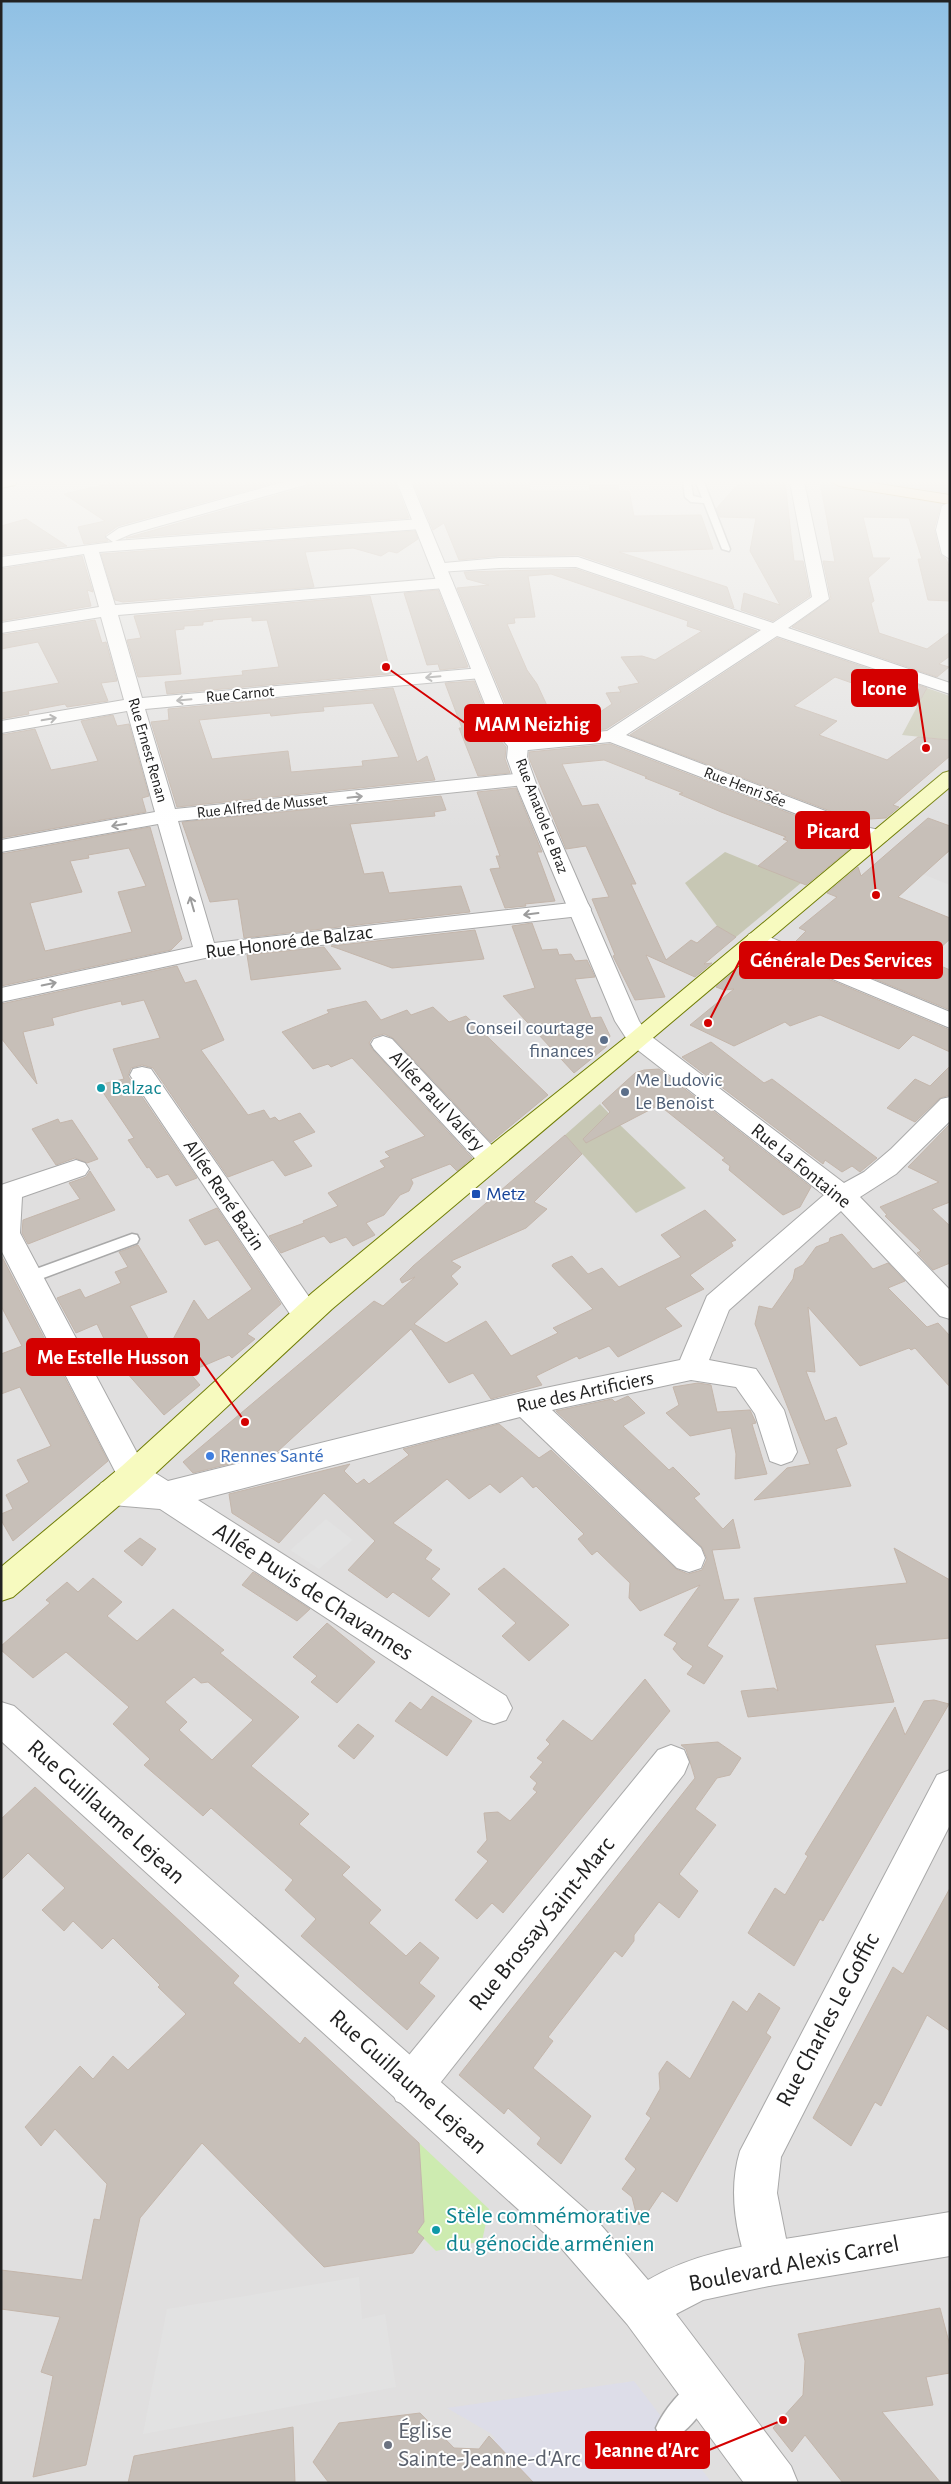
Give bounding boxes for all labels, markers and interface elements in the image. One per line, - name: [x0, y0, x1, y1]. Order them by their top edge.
- callout: Icone: [852, 670, 917, 706]
- one-way arrow: [425, 672, 441, 682]
- text: Icone: [861, 678, 907, 699]
- street label: Rue Carnot: [205, 683, 275, 705]
- one-way arrow: [176, 695, 192, 704]
- street label: Rue Ernest Renan: [125, 696, 171, 804]
- callout: MAM Neizhig: [465, 705, 600, 741]
- one-way arrow: [41, 714, 57, 723]
- text: MAM Neizhig: [475, 714, 590, 735]
- street label: Rue Anatole Le Braz: [513, 756, 571, 876]
- street label: Rue Henri Sée: [702, 764, 788, 810]
- street label: Rue Alfred de Musset: [196, 791, 328, 821]
- one-way arrow: [346, 792, 362, 802]
- callout: Picard: [796, 812, 869, 848]
- one-way arrow: [111, 821, 127, 830]
- text: Picard: [806, 821, 860, 842]
- one-way arrow: [187, 897, 196, 913]
- one-way arrow: [524, 909, 540, 919]
- street label: Rue Honoré de Balzac: [204, 922, 374, 962]
- callout: Générale Des Services: [740, 942, 942, 978]
- text: Générale Des Services: [750, 950, 932, 971]
- one-way arrow: [40, 979, 56, 989]
- place label: Conseil courtage finances: [466, 1018, 594, 1061]
- marker: Conseil courtage finances: [598, 1034, 610, 1046]
- street label: Allée Paul Valéry: [385, 1047, 489, 1156]
- place label: Me Ludovic Le Benoist: [635, 1070, 723, 1113]
- place label: Balzac: [111, 1078, 161, 1098]
- marker: Balzac: [95, 1082, 107, 1094]
- marker: Me Ludovic Le Benoist: [619, 1086, 631, 1098]
- street label: Rue La Fontaine: [747, 1120, 855, 1212]
- street label: Allée René Bazin: [180, 1136, 268, 1254]
- place label: Metz: [486, 1184, 525, 1204]
- marker: Metz: [470, 1188, 482, 1200]
- callout: Me Estelle Husson: [27, 1339, 199, 1375]
- text: Me Estelle Husson: [37, 1347, 189, 1368]
- street label: Rue des Artificiers: [515, 1368, 655, 1416]
- place label: Rennes Santé: [220, 1446, 324, 1466]
- marker: Rennes Santé: [204, 1450, 216, 1462]
- street label: Allée Puvis de Chavannes: [209, 1518, 417, 1666]
- street label: Rue Guillaume Lejean: [23, 1735, 189, 1889]
- street label: Rue Brossay Saint-Marc: [465, 1833, 619, 2015]
- street label: Rue Charles Le Goffic: [772, 1929, 884, 2111]
- street label: Rue Guillaume Lejean: [325, 2005, 491, 2159]
- place label: Stèle commémorative du génocide arménien: [446, 2204, 655, 2256]
- marker: Stèle commémorative du génocide arménien: [430, 2224, 442, 2236]
- street label: Boulevard Alexis Carrel: [687, 2232, 901, 2296]
- place label: Église Sainte-Jeanne-d'Arc: [398, 2417, 581, 2471]
- callout: Jeanne d'Arc: [586, 2432, 709, 2468]
- marker: Église Sainte-Jeanne-d'Arc: [382, 2439, 394, 2451]
- text: Jeanne d'Arc: [595, 2440, 699, 2461]

